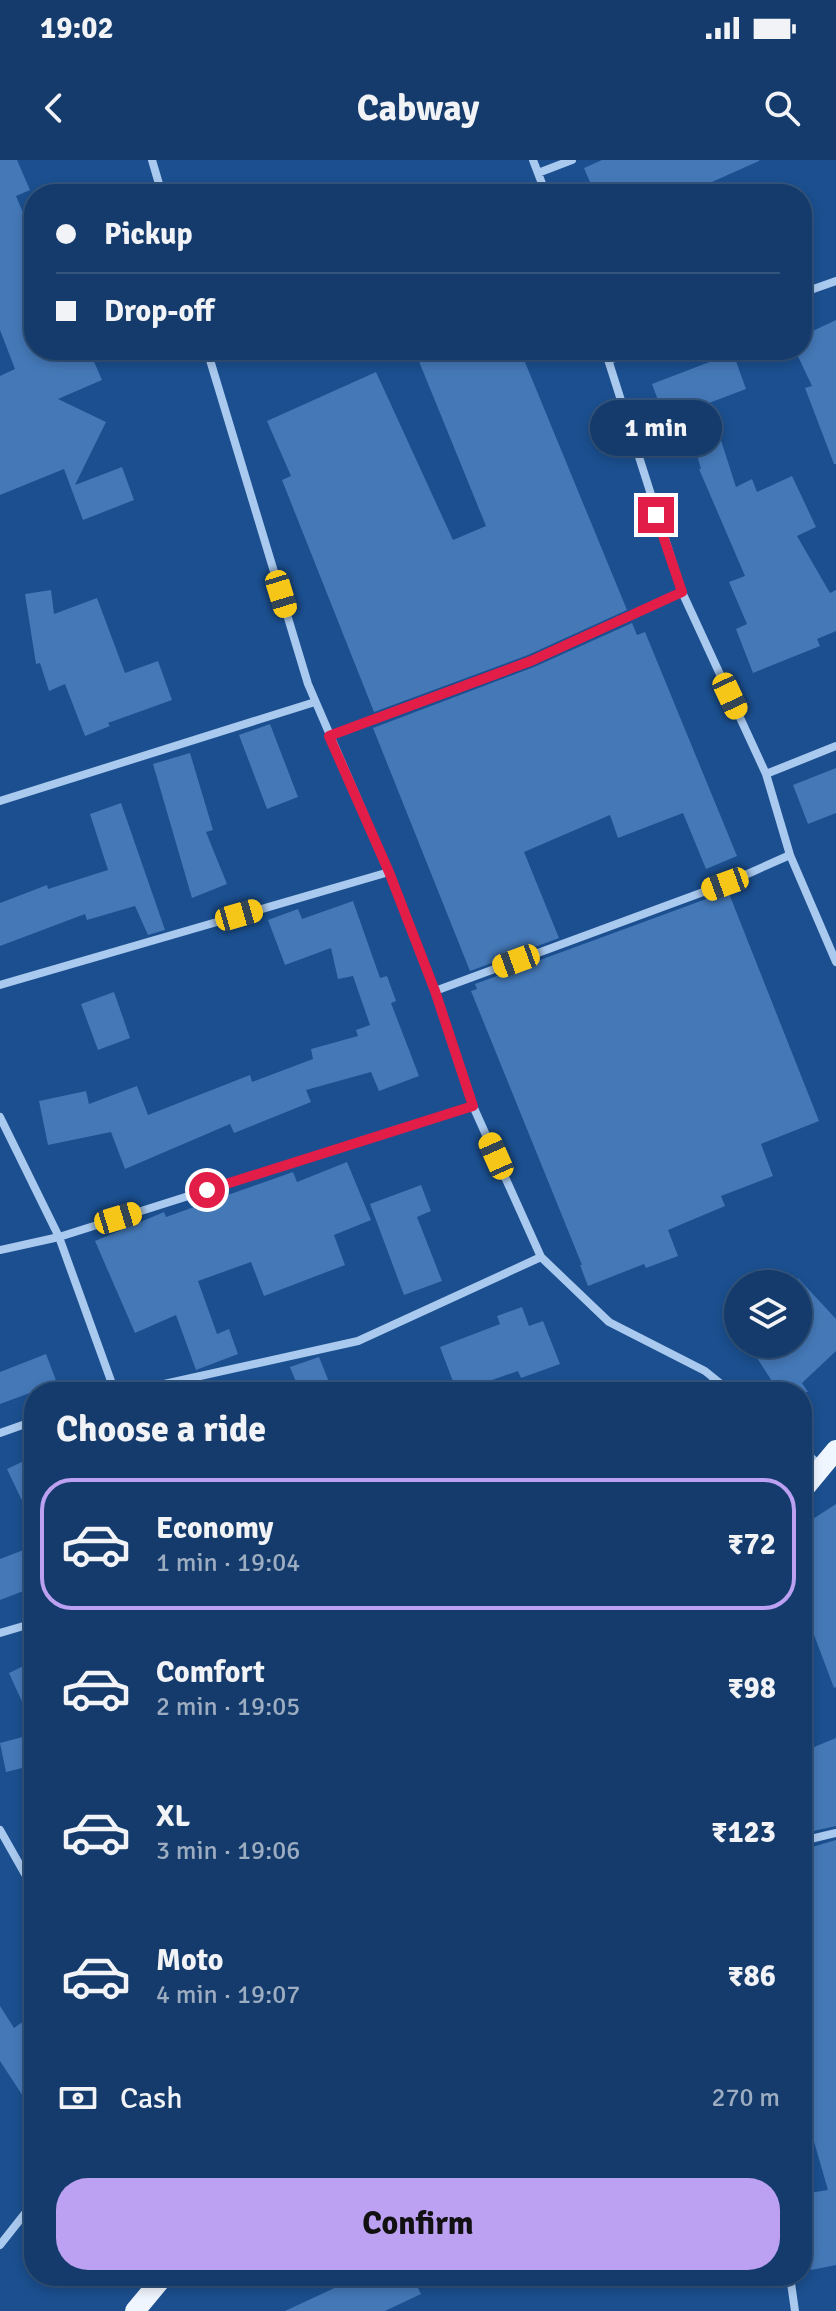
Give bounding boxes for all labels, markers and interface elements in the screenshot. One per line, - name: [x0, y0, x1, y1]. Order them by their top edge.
- text: 19:02: [40, 10, 114, 47]
- icon: back: [32, 86, 76, 130]
- text: Cabway: [357, 86, 479, 131]
- icon: search: [760, 86, 804, 130]
- text: Pickup: [104, 216, 193, 253]
- text: Drop-off: [104, 293, 214, 330]
- callout: 1 min: [590, 399, 722, 455]
- text: 1 min: [625, 412, 687, 444]
- route end: [638, 497, 674, 533]
- car: [263, 568, 299, 620]
- car: [709, 669, 751, 723]
- car: [698, 865, 752, 903]
- car: [213, 897, 265, 933]
- car: [489, 942, 543, 980]
- car: [475, 1129, 517, 1183]
- route start: [189, 1172, 225, 1208]
- car: [92, 1200, 144, 1236]
- map controls: [724, 1270, 812, 1358]
- button: layers: [724, 1270, 812, 1358]
- text: Choose a ride: [56, 1407, 266, 1452]
- icon: car: [60, 1508, 132, 1580]
- text: Economy: [156, 1510, 273, 1547]
- text: ₹72: [727, 1526, 776, 1563]
- text: 1 min · 19:04: [156, 1547, 300, 1579]
- icon: car: [60, 1652, 132, 1724]
- text: Comfort: [156, 1654, 265, 1691]
- text: ₹98: [727, 1670, 776, 1707]
- text: 2 min · 19:05: [156, 1691, 300, 1723]
- icon: car: [60, 1796, 132, 1868]
- text: XL: [156, 1798, 190, 1835]
- text: ₹123: [711, 1814, 776, 1851]
- text: 3 min · 19:06: [156, 1835, 300, 1867]
- icon: car: [60, 1940, 132, 2012]
- text: Moto: [156, 1942, 223, 1979]
- text: ₹86: [727, 1958, 776, 1995]
- text: 4 min · 19:07: [156, 1979, 300, 2011]
- icon: cash: [56, 2076, 100, 2120]
- text: Cash: [120, 2080, 183, 2117]
- text: 270 m: [711, 2082, 780, 2114]
- button: Confirm: [56, 2178, 780, 2270]

